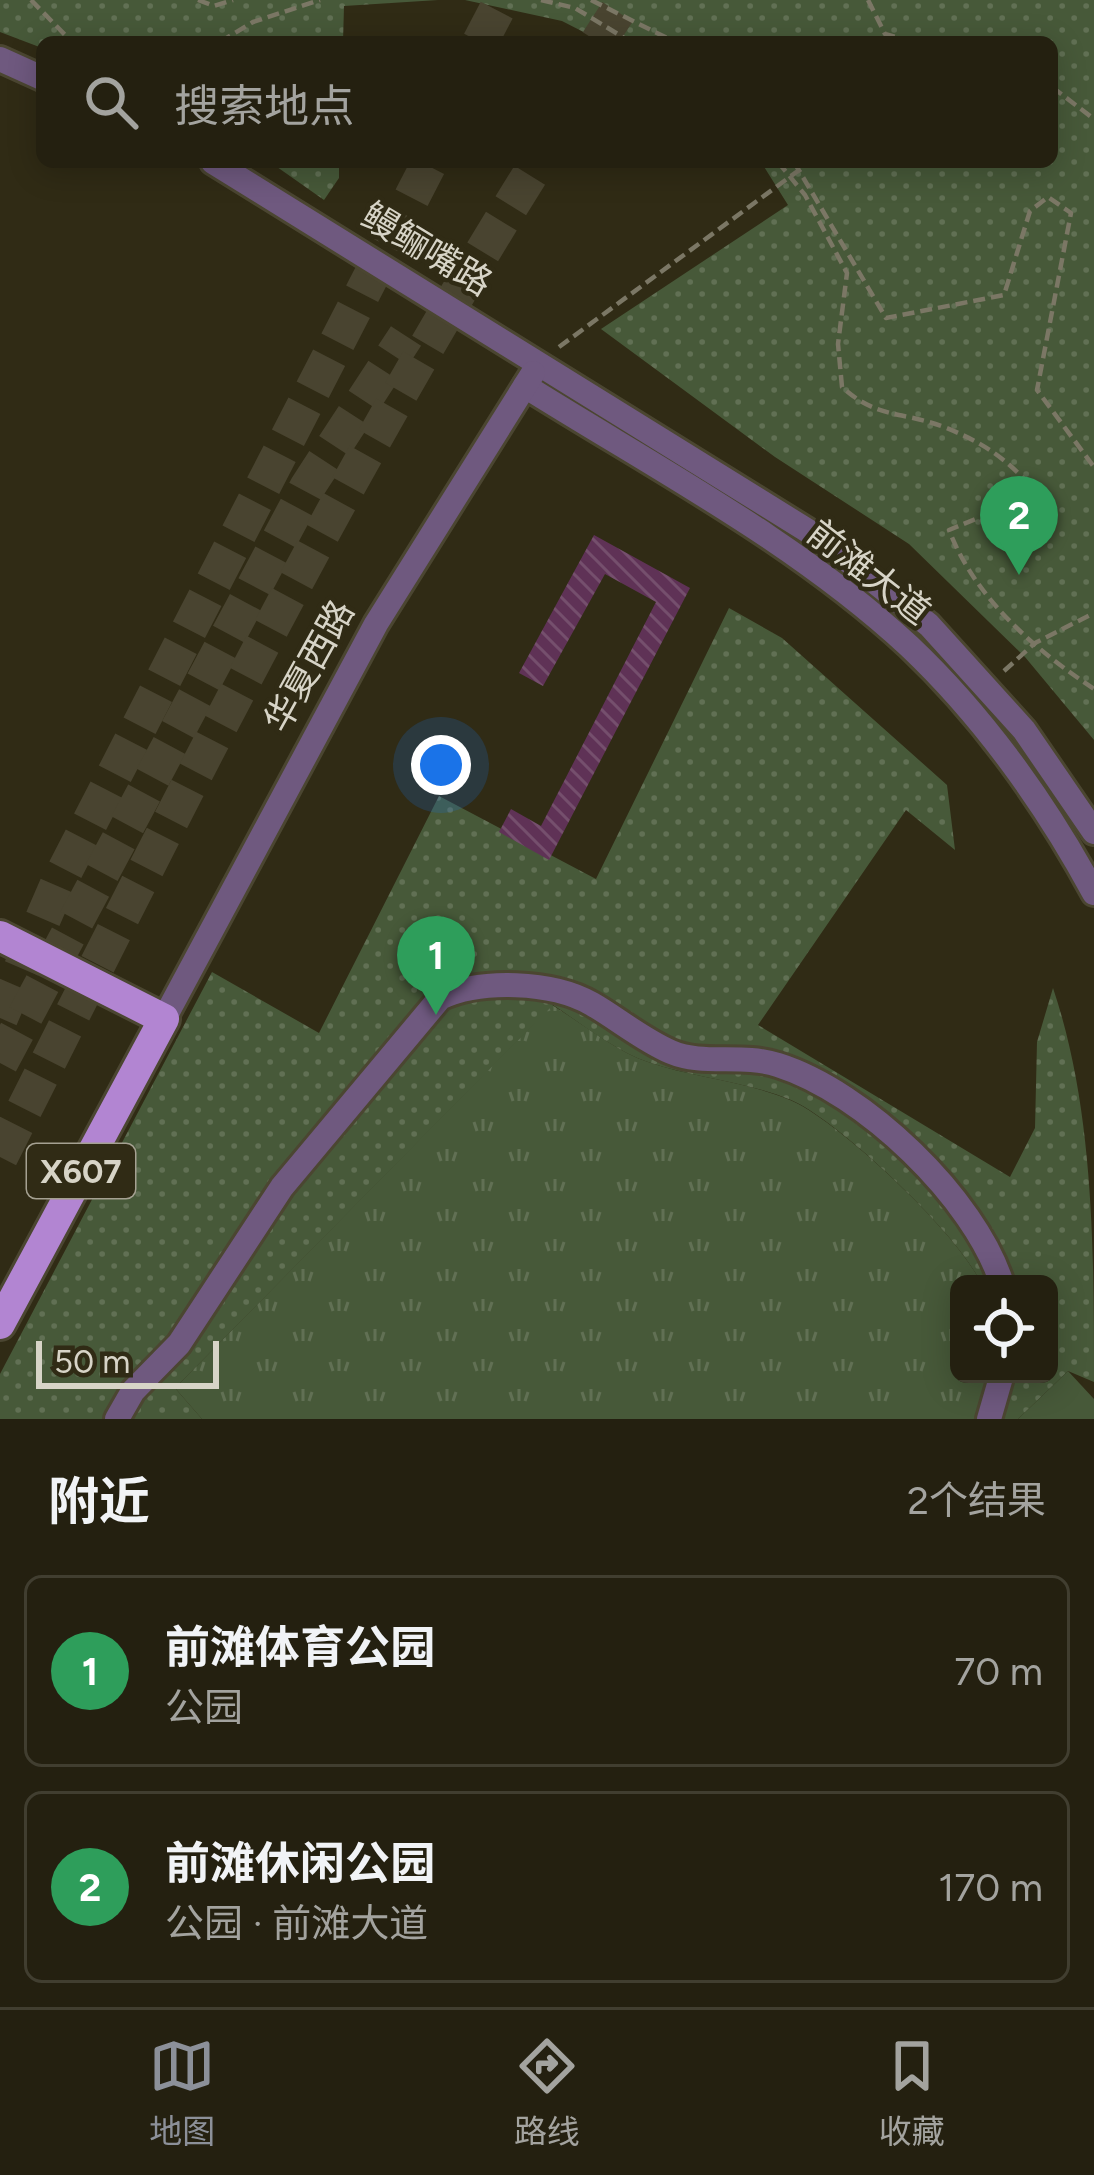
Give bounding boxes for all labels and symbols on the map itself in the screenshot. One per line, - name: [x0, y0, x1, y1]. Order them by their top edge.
- street label: 鳗鲡嘴路: [354, 193, 500, 305]
- pin: 2: [980, 476, 1058, 575]
- street label: 前滩大道: [799, 511, 939, 633]
- street label: 华夏西路: [255, 593, 363, 739]
- your location: [411, 735, 471, 795]
- pin: 1: [397, 916, 475, 1015]
- road number: X607: [27, 1144, 135, 1198]
- scale bar: [36, 1335, 219, 1388]

